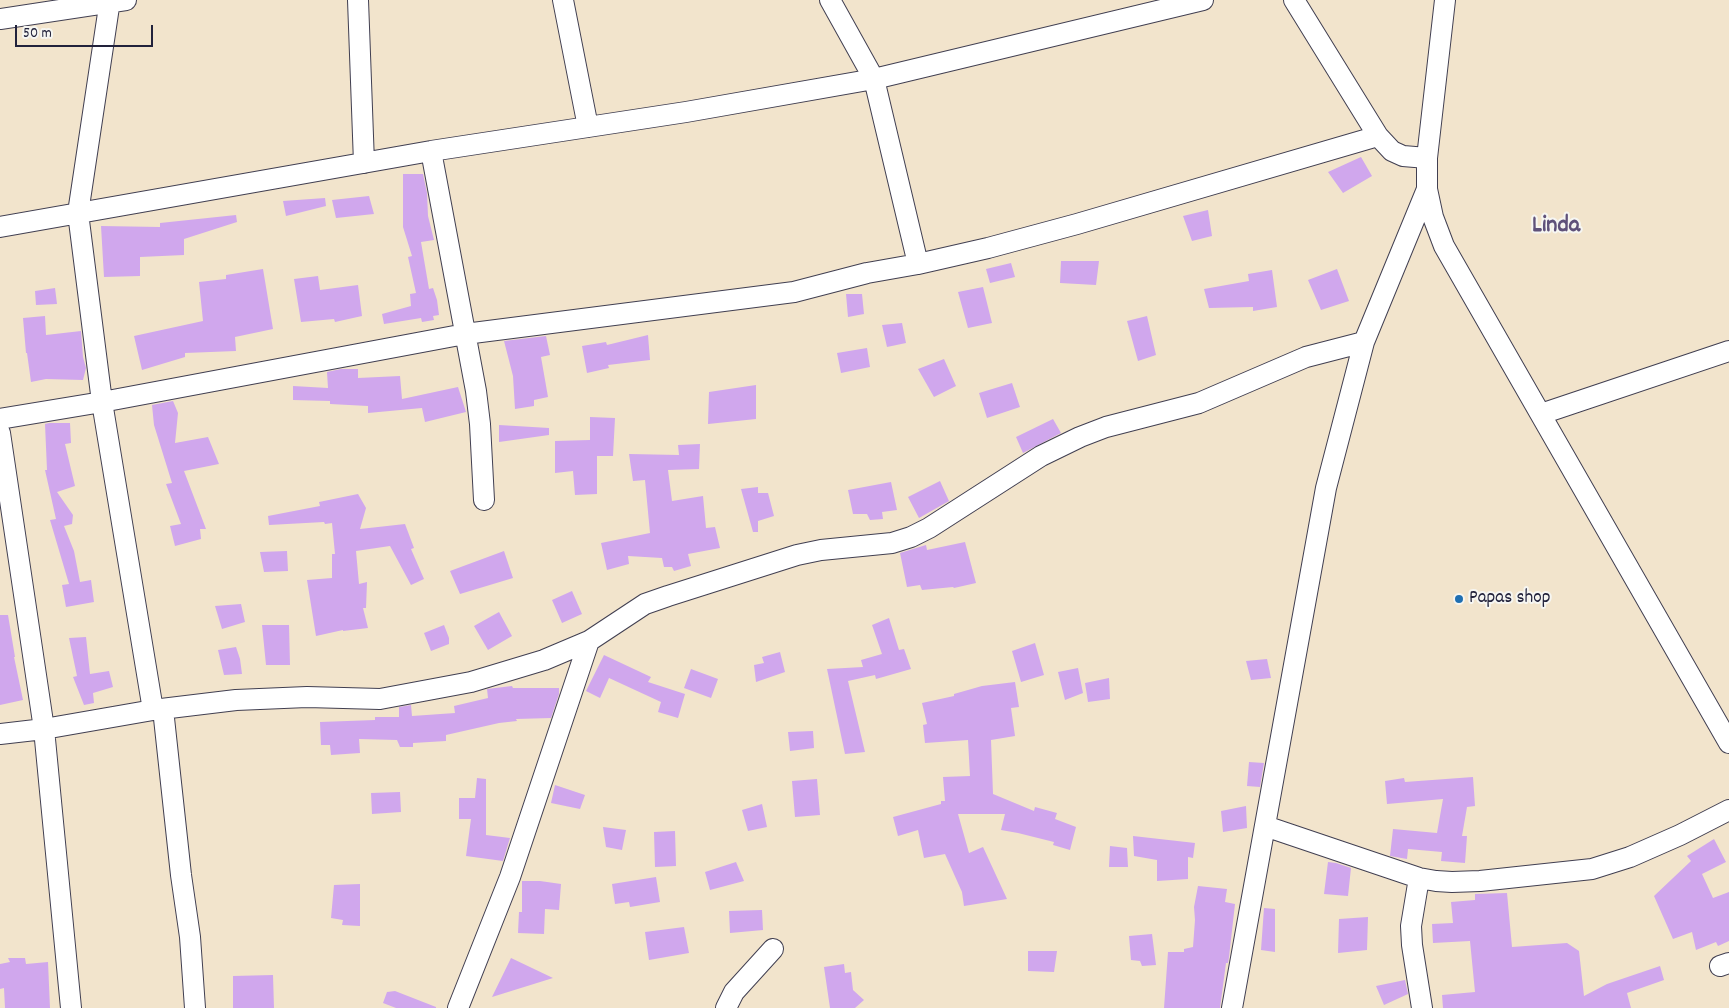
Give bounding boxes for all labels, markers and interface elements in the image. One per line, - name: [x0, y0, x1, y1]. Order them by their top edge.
- scale bar: [18, 15, 155, 47]
- text: 50 m: [23, 23, 52, 45]
- district label: Linda: [1532, 214, 1580, 242]
- place label: Papas shop: [1469, 588, 1550, 610]
- marker: Papas shop: [1453, 593, 1465, 605]

